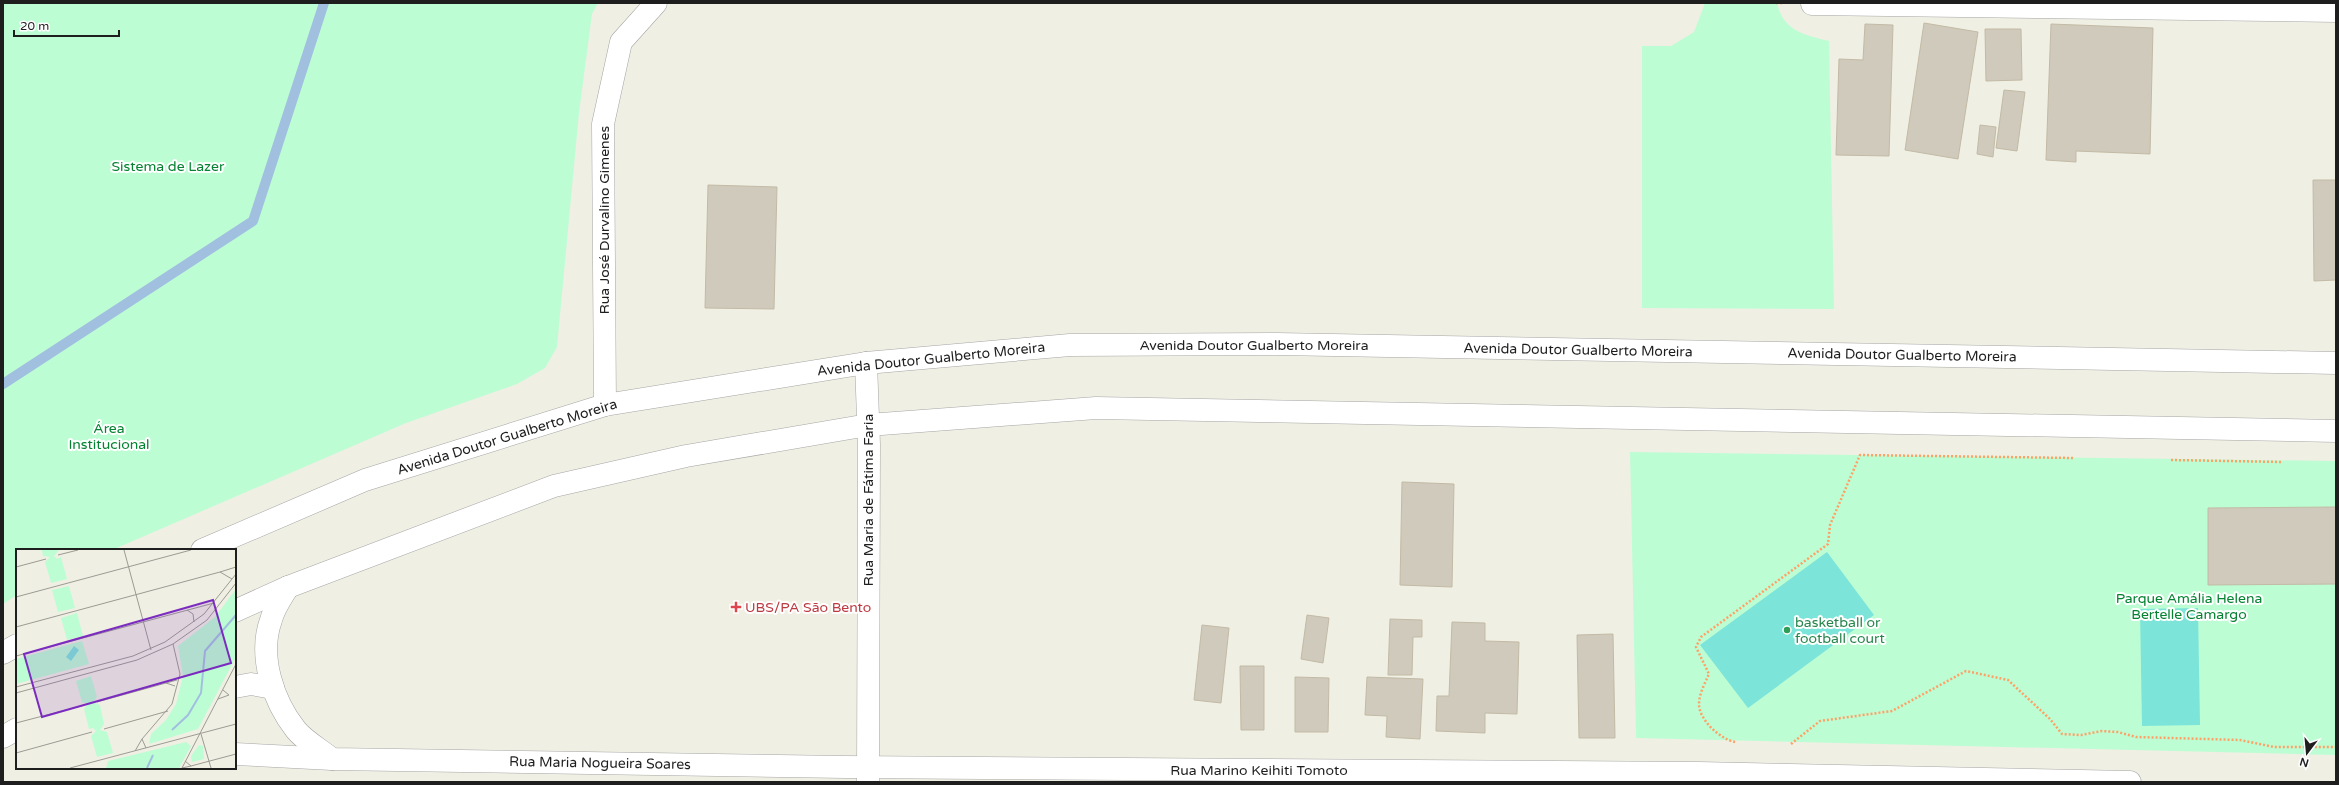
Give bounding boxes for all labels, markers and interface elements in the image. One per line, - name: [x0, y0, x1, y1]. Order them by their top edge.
- scale bar: [14, 12, 119, 38]
- text: 20 m: [20, 19, 49, 33]
- street label: Rua José Durvalino Gimenes: [596, 125, 613, 314]
- park label: Sistema de Lazer: [112, 158, 225, 175]
- street label: Avenida Doutor Gualberto Moreira: [1139, 337, 1369, 354]
- street label: Avenida Doutor Gualberto Moreira: [816, 339, 1046, 379]
- street label: Avenida Doutor Gualberto Moreira: [1463, 340, 1693, 360]
- street label: Avenida Doutor Gualberto Moreira: [1787, 345, 2017, 365]
- street label: Avenida Doutor Gualberto Moreira: [395, 395, 619, 479]
- street label: Rua Maria de Fátima Faria: [860, 414, 877, 586]
- park label: Área Institucional: [68, 420, 150, 453]
- inset map: [16, 549, 236, 769]
- park label: Parque Amália Helena Bertelle Camargo: [2116, 590, 2262, 623]
- place label: UBS/PA São Bento: [745, 599, 871, 616]
- marker: UBS/PA São Bento: [730, 601, 742, 613]
- place label: basketball or football court: [1795, 614, 1885, 647]
- marker: basketball or football court: [1782, 625, 1792, 635]
- north arrow: [2287, 733, 2327, 773]
- street label: Rua Maria Nogueira Soares: [509, 753, 691, 773]
- text: N: [2298, 755, 2310, 770]
- street label: Rua Marino Keihiti Tomoto: [1170, 762, 1348, 779]

